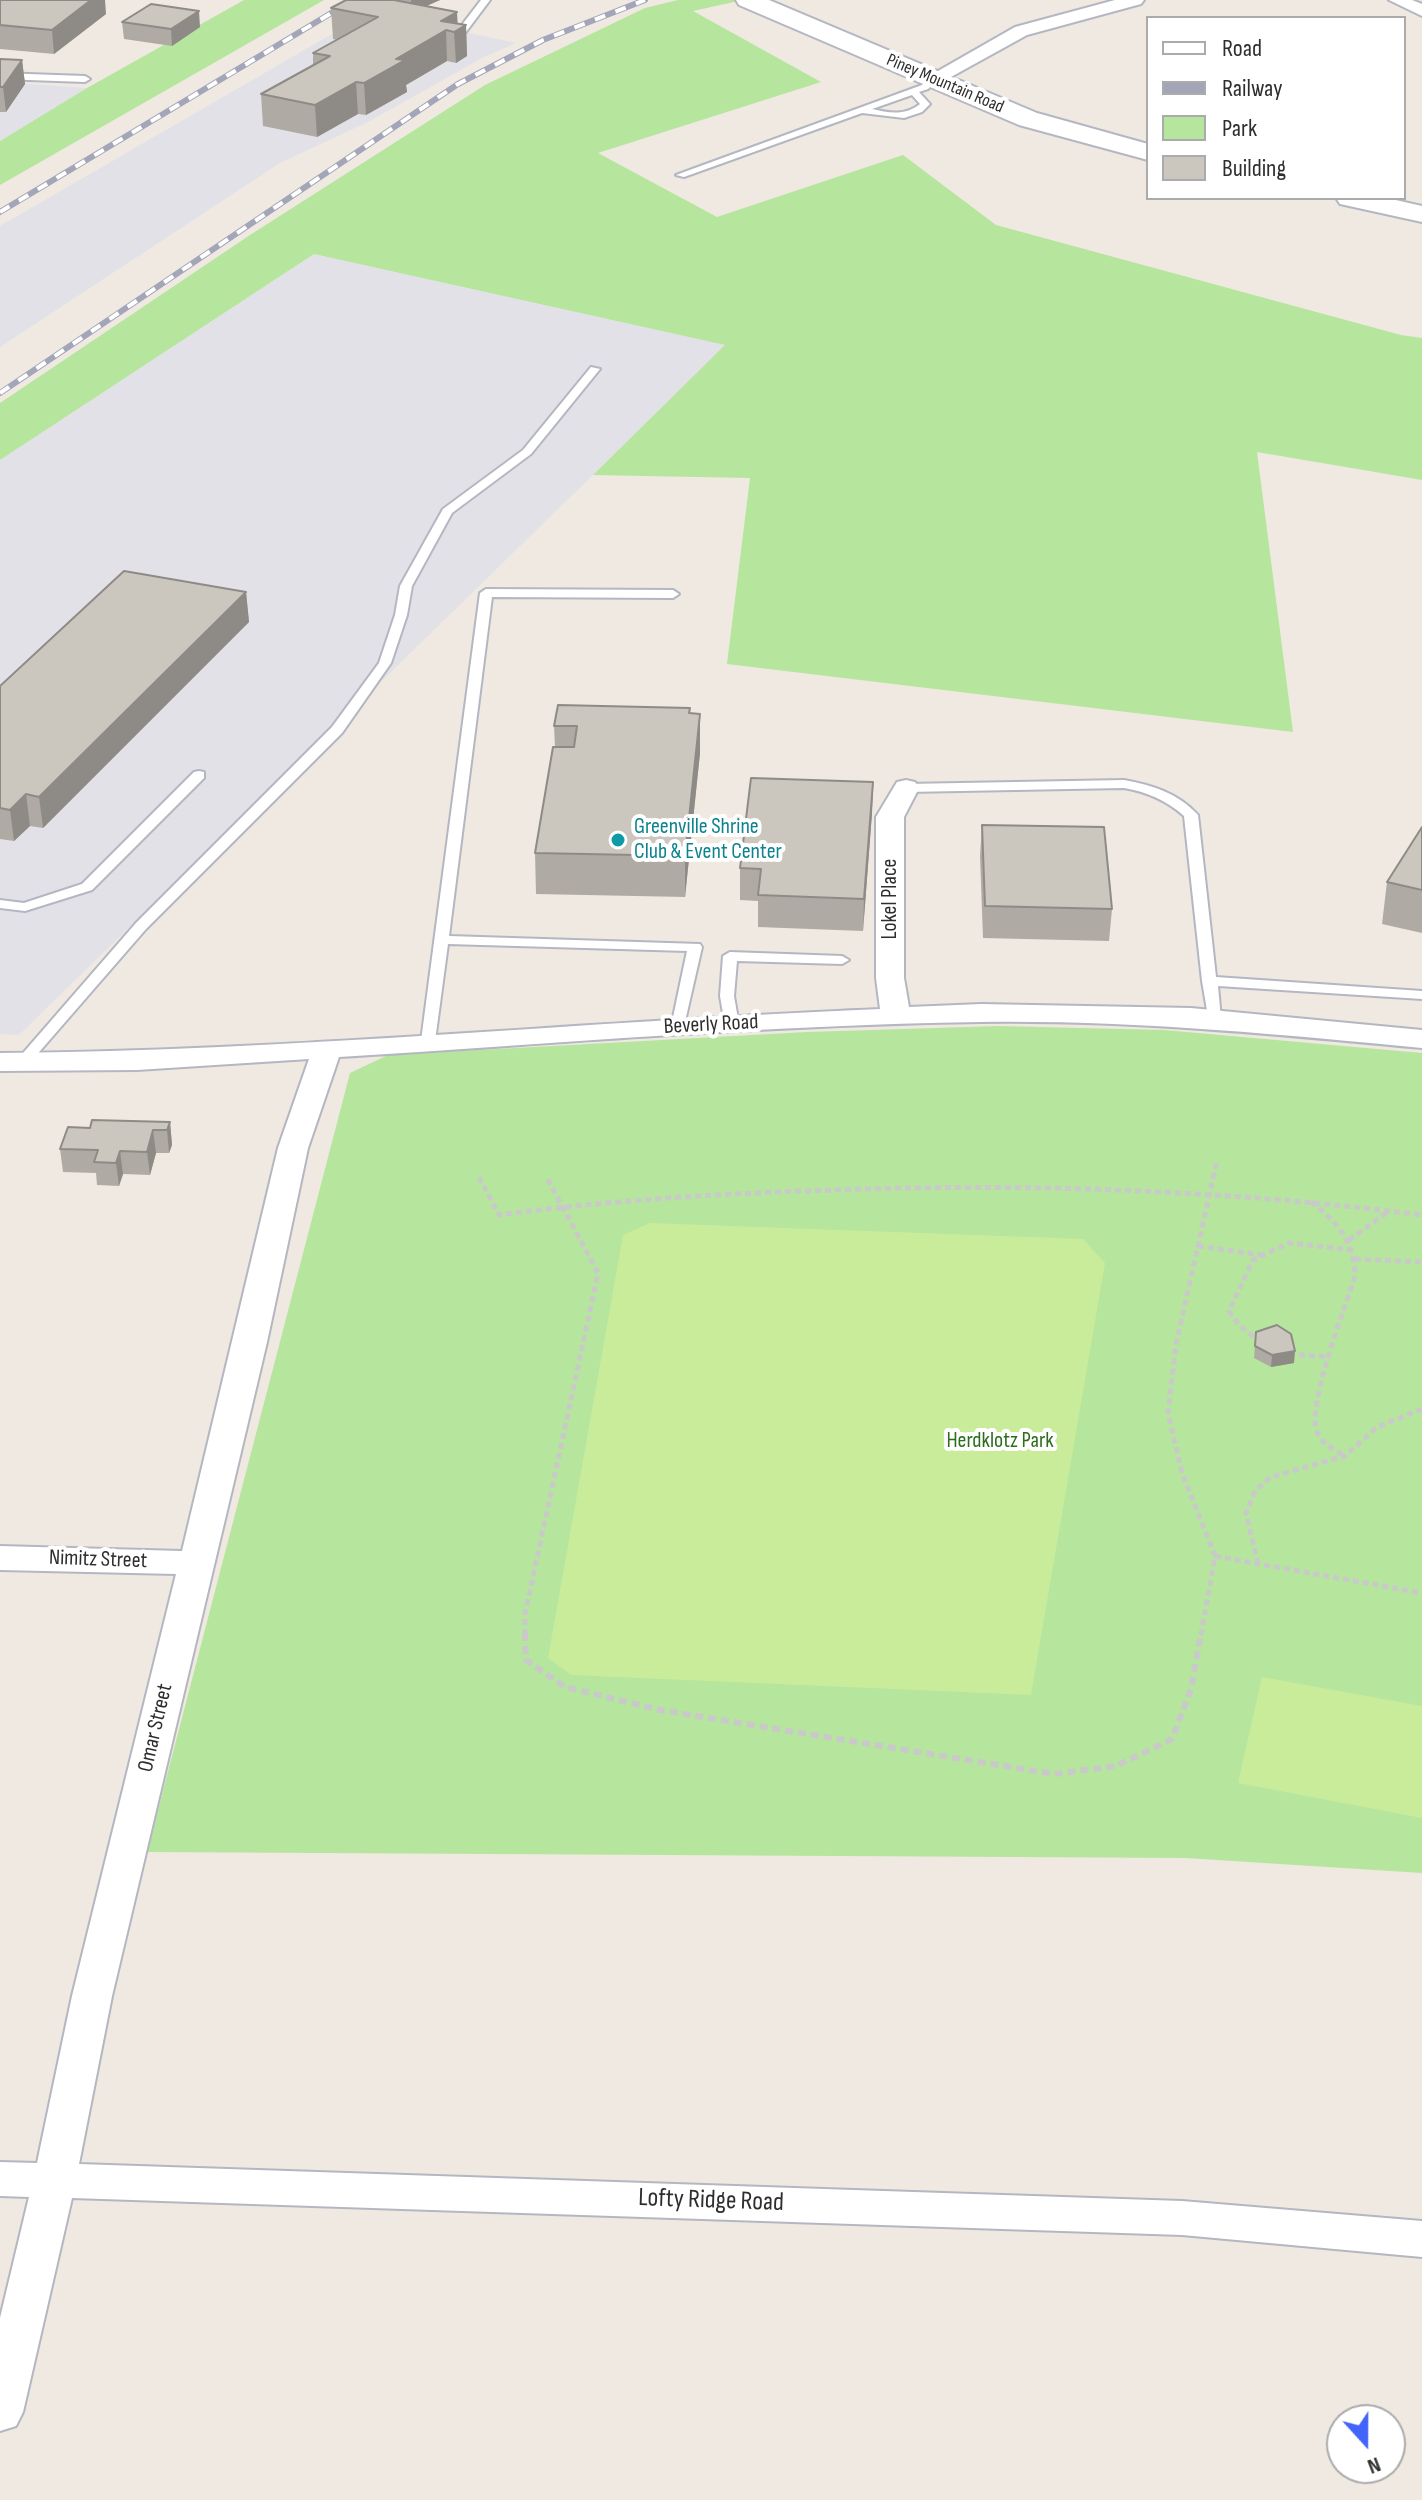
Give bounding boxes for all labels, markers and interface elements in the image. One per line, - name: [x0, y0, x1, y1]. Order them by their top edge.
- legend: [1146, 16, 1406, 200]
- text: Road: [1222, 34, 1262, 63]
- street label: Piney Mountain Road: [883, 50, 1007, 118]
- text: Railway: [1222, 74, 1282, 103]
- text: Park: [1222, 114, 1257, 143]
- text: Building: [1222, 154, 1286, 183]
- place label: Greenville Shrine Club & Event Center: [634, 814, 782, 866]
- marker: Greenville Shrine Club & Event Center: [609, 831, 627, 849]
- street label: Lokel Place: [877, 859, 903, 939]
- street label: Beverly Road: [663, 1009, 759, 1041]
- park label: Herdklotz Park: [946, 1428, 1054, 1454]
- street label: Nimitz Street: [48, 1545, 148, 1575]
- street label: Omar Street: [133, 1681, 179, 1775]
- street label: Lofty Ridge Road: [638, 2183, 784, 2219]
- north arrow: [1326, 2404, 1406, 2484]
- text: N: [1364, 2450, 1384, 2480]

